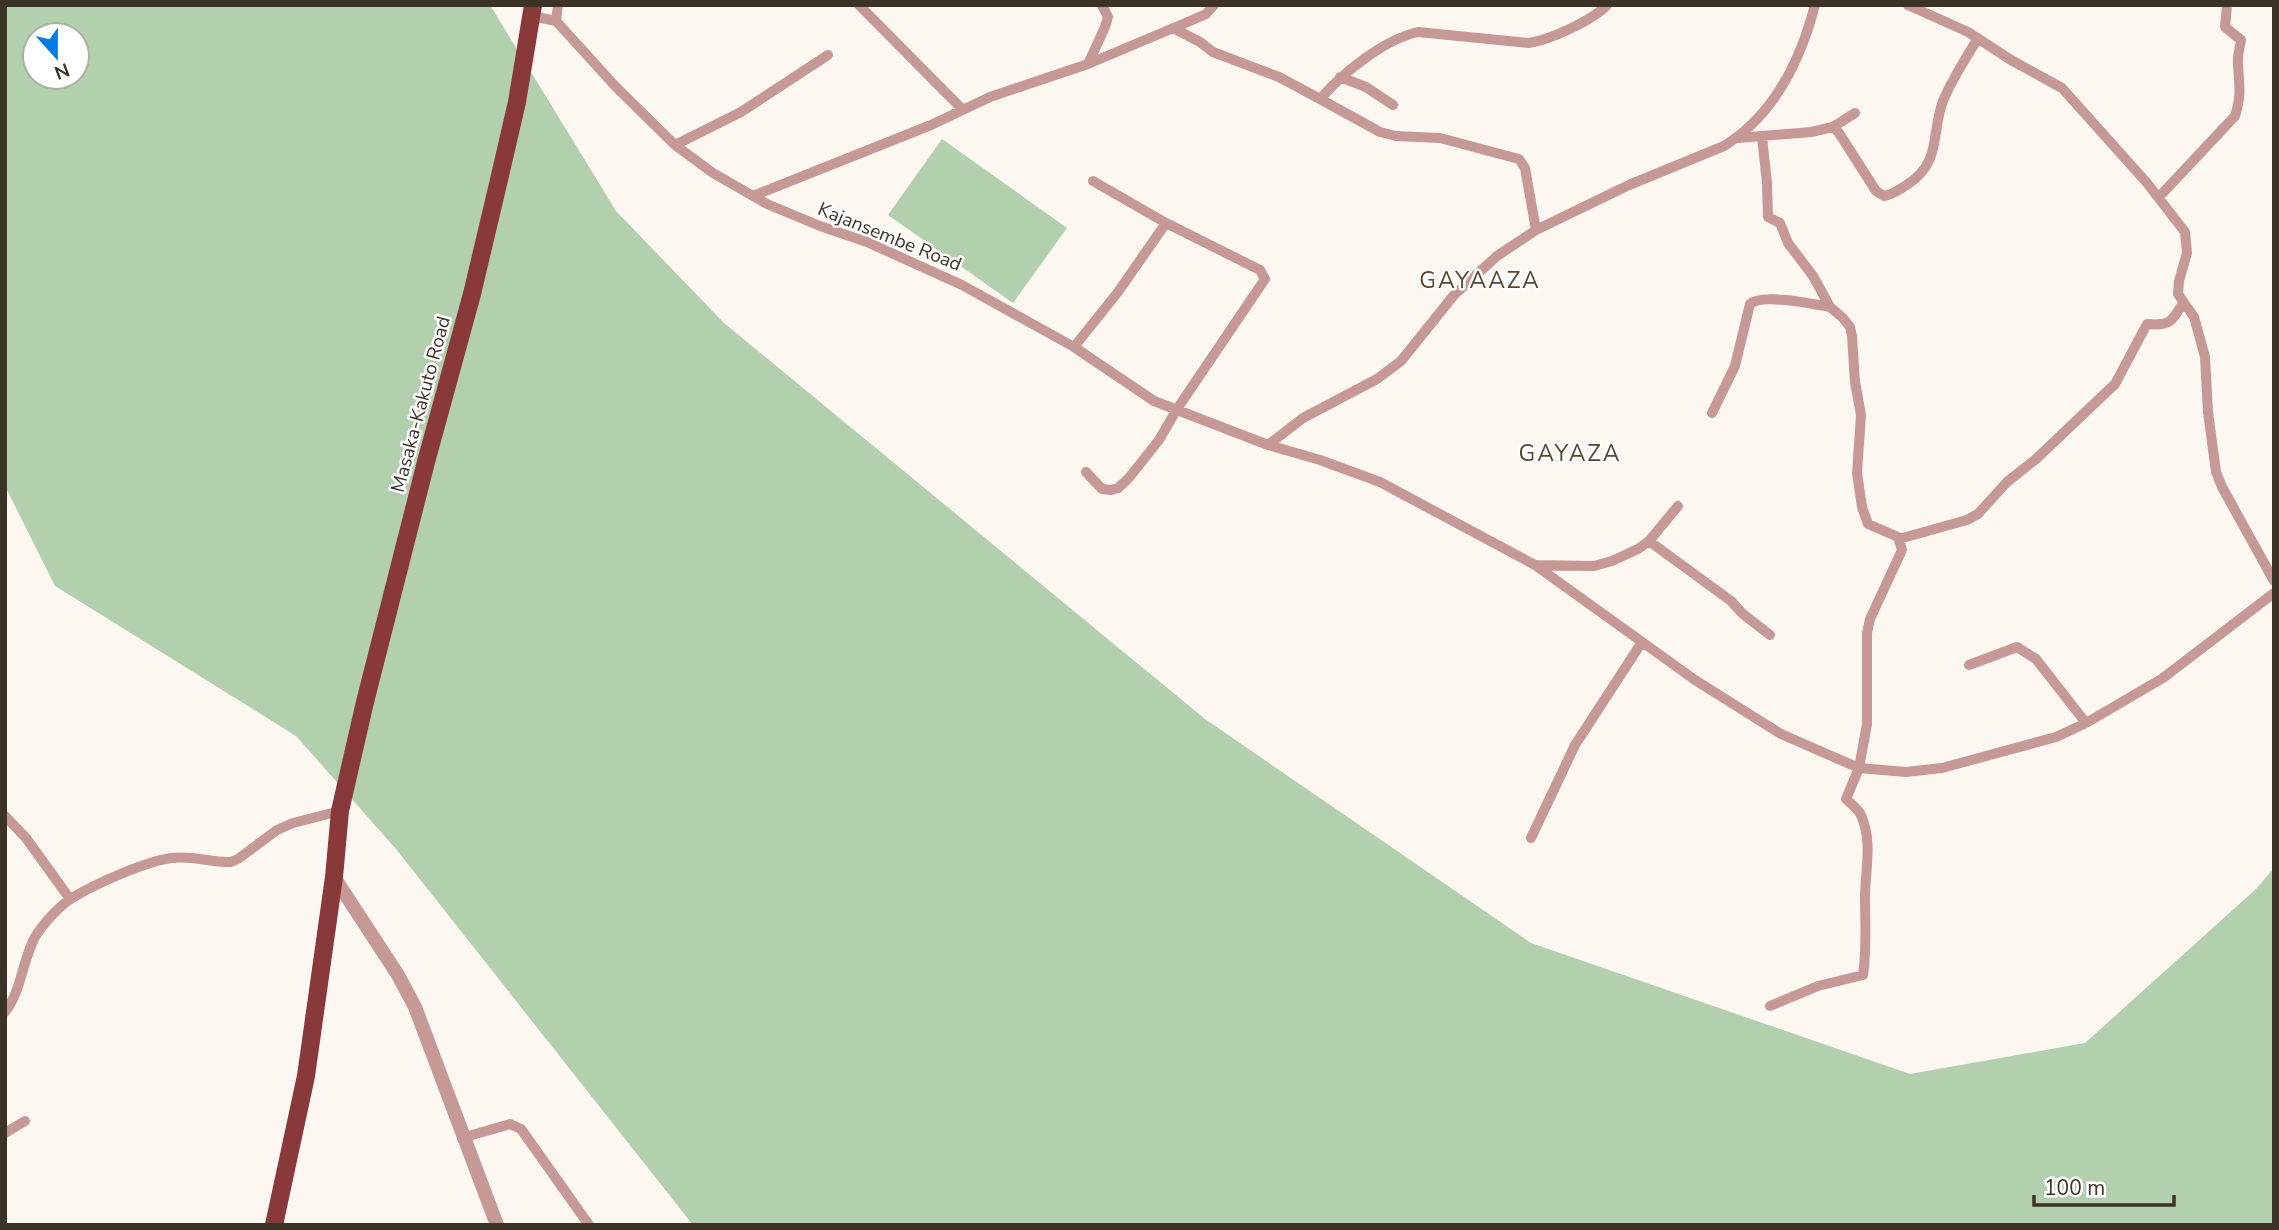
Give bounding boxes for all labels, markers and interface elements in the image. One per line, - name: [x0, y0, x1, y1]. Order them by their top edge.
- north arrow: [21, 21, 91, 91]
- text: N: [50, 56, 73, 86]
- street label: Kajansembe Road: [814, 196, 965, 278]
- district label: GAYAAZA: [1419, 265, 1541, 296]
- street label: Masaka-Kakuto Road: [385, 313, 457, 495]
- district label: GAYAZA: [1519, 438, 1621, 469]
- scale bar: [2034, 1164, 2174, 1208]
- text: 100 m: [2044, 1174, 2105, 1202]

